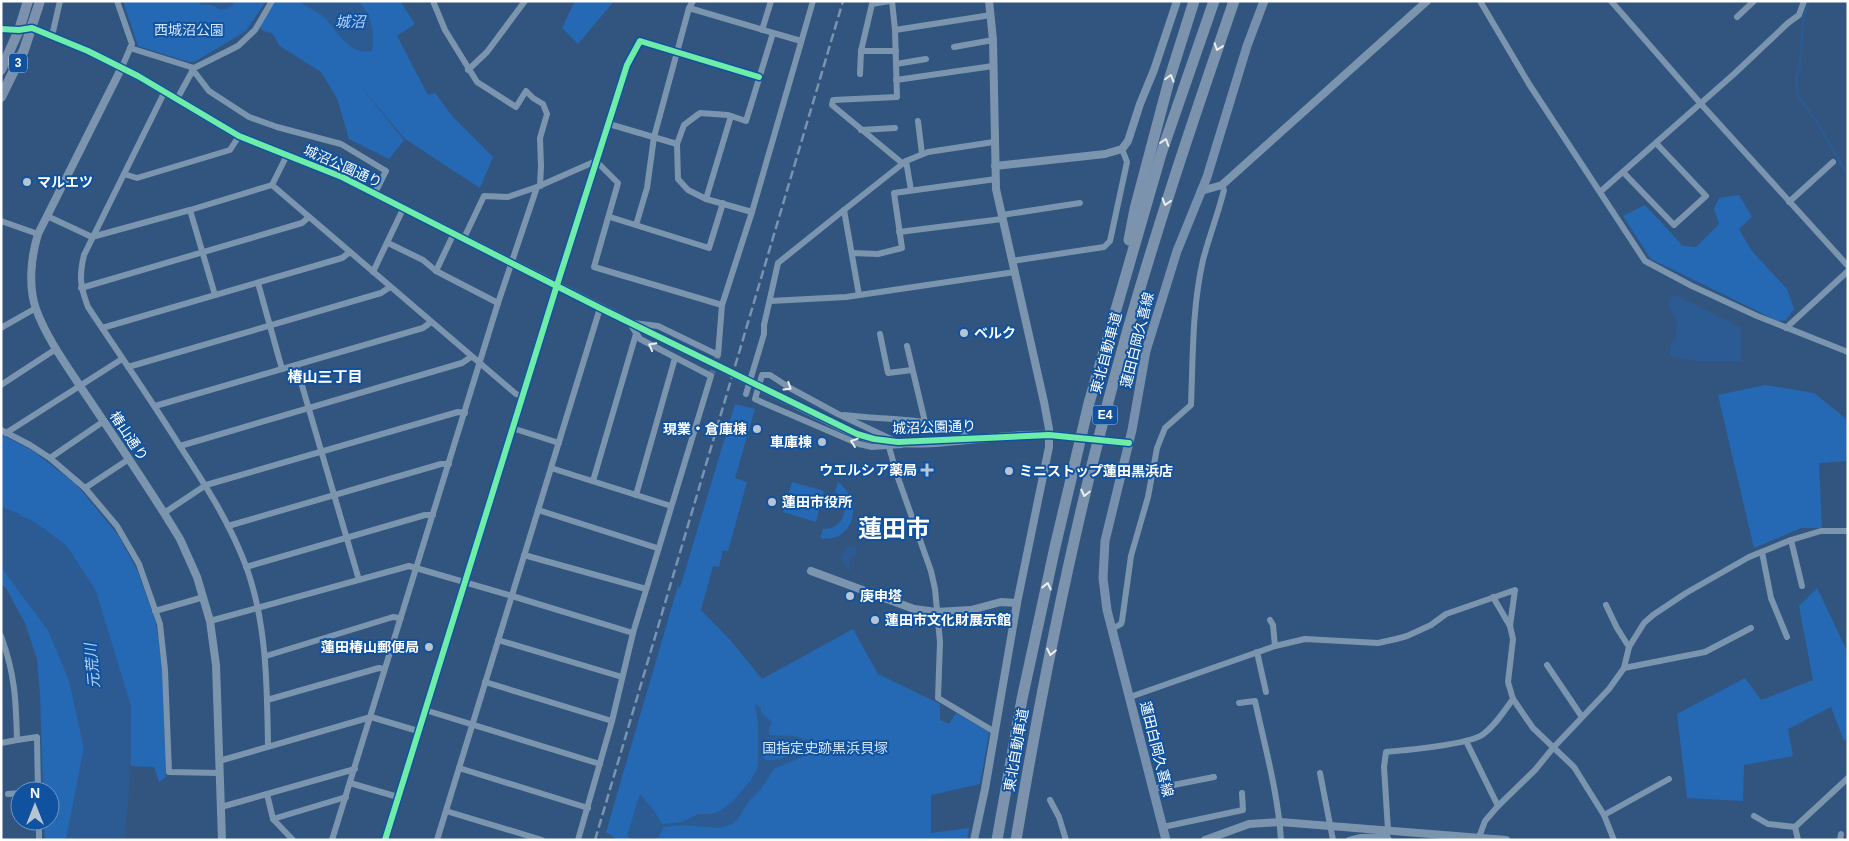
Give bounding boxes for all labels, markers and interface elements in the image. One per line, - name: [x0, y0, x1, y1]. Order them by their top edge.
- water label: 城沼: [335, 13, 367, 30]
- park label: 西城沼公園: [154, 22, 224, 38]
- one-way arrow: [1214, 43, 1224, 51]
- road number: 3: [9, 54, 27, 72]
- one-way arrow: [1165, 74, 1175, 83]
- one-way arrow: [1160, 138, 1170, 146]
- street label: 城沼公園通り: [301, 142, 385, 190]
- place label: マルエツ: [37, 174, 93, 190]
- marker: マルエツ: [21, 176, 33, 188]
- one-way arrow: [1162, 197, 1172, 205]
- street label: 蓮田白岡久喜線: [1117, 291, 1157, 389]
- street label: 東北自動車道: [1087, 310, 1125, 396]
- place label: ベルク: [974, 325, 1016, 341]
- marker: ベルク: [958, 327, 970, 339]
- one-way arrow: [648, 342, 657, 352]
- district label: 椿山三丁目: [287, 368, 363, 385]
- one-way arrow: [782, 380, 791, 390]
- road number: E4: [1092, 406, 1118, 424]
- street label: 椿山通り: [107, 408, 151, 464]
- street label: 城沼公園通り: [892, 418, 976, 436]
- place label: 現業・倉庫棟: [663, 421, 747, 437]
- marker: 現業・倉庫棟: [751, 423, 763, 435]
- place label: 車庫棟: [770, 434, 812, 450]
- marker: 車庫棟: [816, 436, 828, 448]
- one-way arrow: [850, 437, 859, 447]
- place label: ウエルシア薬局: [819, 462, 917, 478]
- place label: ミニストップ蓮田黒浜店: [1019, 463, 1173, 479]
- marker: ウエルシア薬局: [921, 464, 933, 476]
- marker: ミニストップ蓮田黒浜店: [1003, 465, 1015, 477]
- one-way arrow: [1080, 488, 1091, 497]
- place label: 蓮田市役所: [782, 494, 852, 510]
- marker: 蓮田市役所: [766, 496, 778, 508]
- district label: 蓮田市: [858, 515, 930, 542]
- one-way arrow: [1041, 581, 1051, 590]
- place label: 庚申塔: [860, 588, 902, 604]
- marker: 庚申塔: [844, 590, 856, 602]
- place label: 蓮田市文化財展示館: [885, 612, 1011, 628]
- marker: 蓮田市文化財展示館: [869, 614, 881, 626]
- place label: 蓮田椿山郵便局: [321, 639, 419, 655]
- water label: 元荒川: [81, 641, 102, 689]
- marker: 蓮田椿山郵便局: [423, 641, 435, 653]
- one-way arrow: [1046, 647, 1057, 656]
- street label: 蓮田白岡久喜線: [1137, 700, 1177, 798]
- street label: 東北自動車道: [1001, 707, 1031, 793]
- park label: 国指定史跡黒浜貝塚: [762, 740, 888, 756]
- north arrow: [10, 781, 60, 831]
- text: N: [30, 785, 40, 801]

